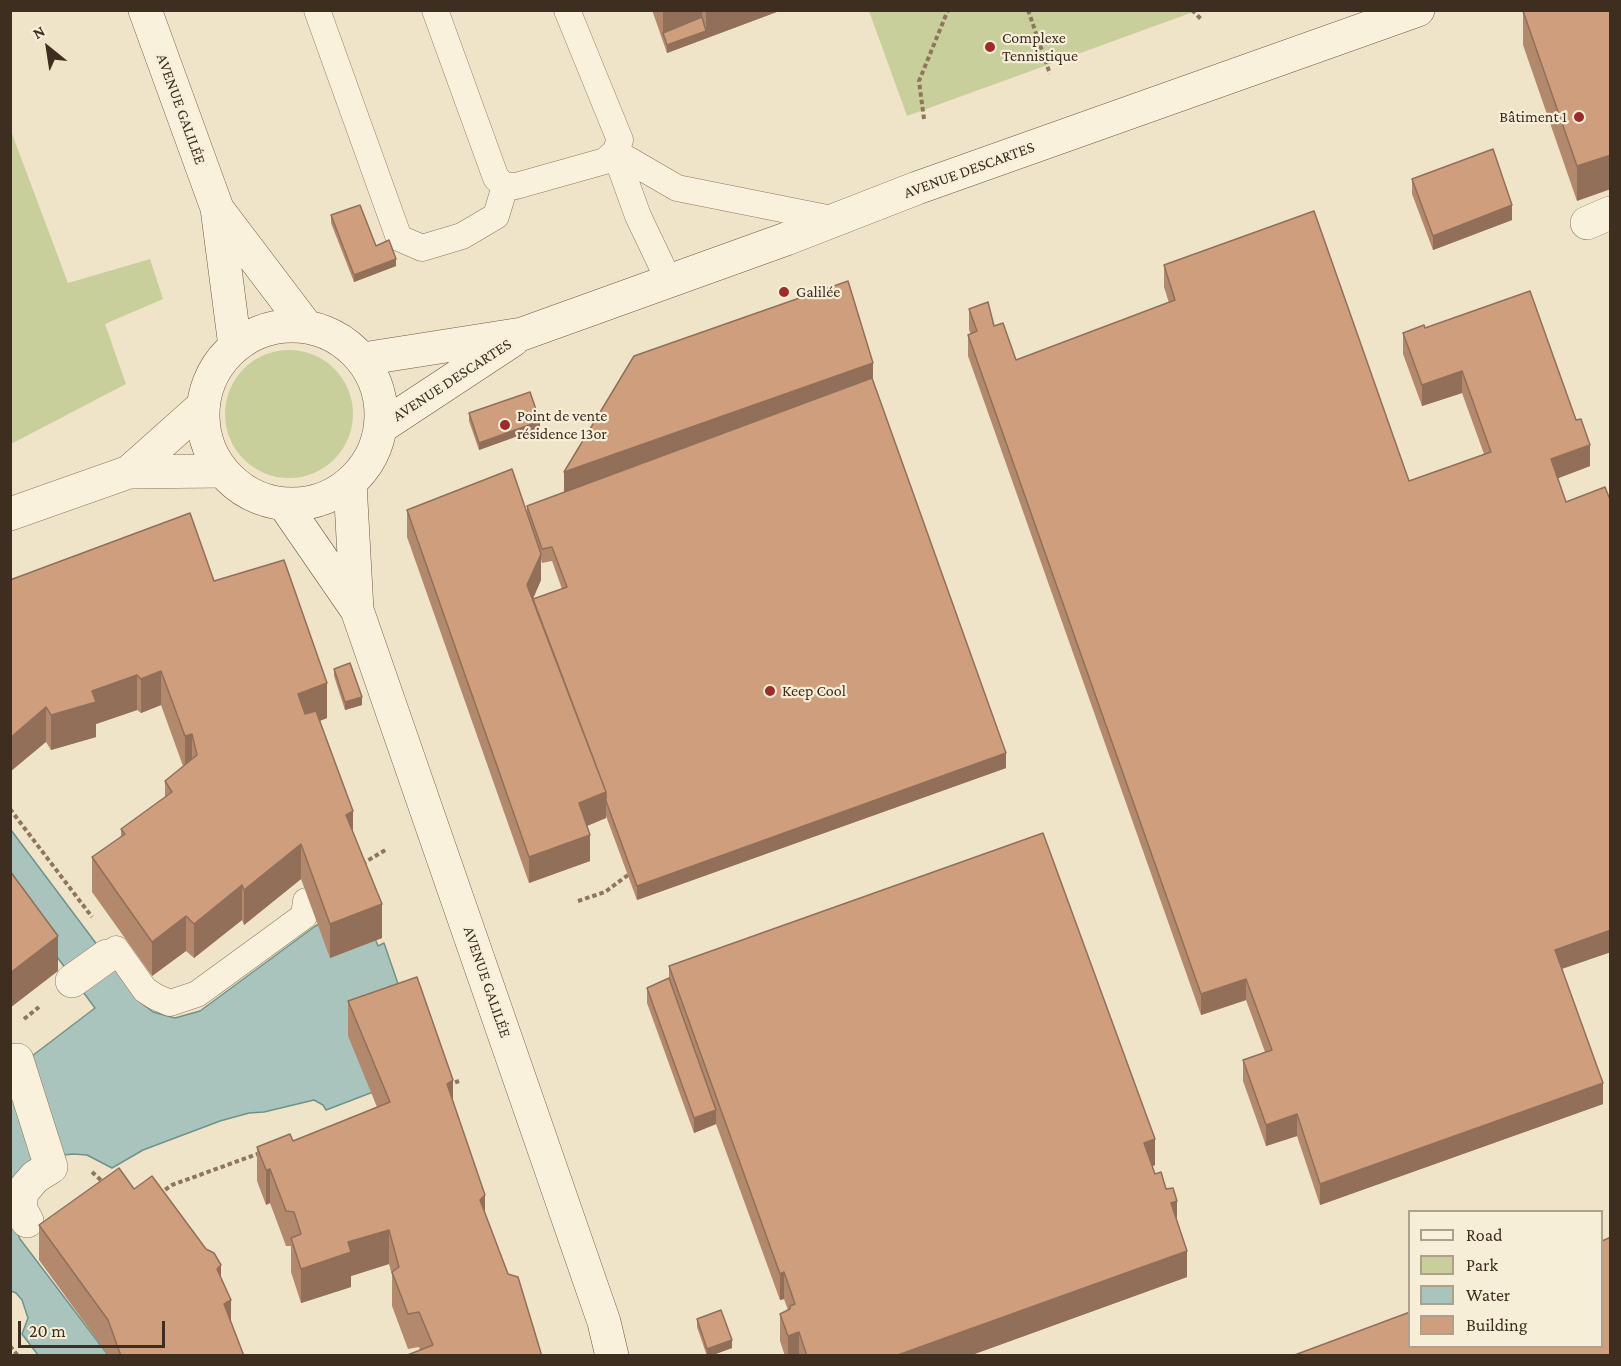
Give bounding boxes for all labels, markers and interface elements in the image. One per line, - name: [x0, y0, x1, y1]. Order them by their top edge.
- north arrow: [18, 18, 78, 78]
- text: N: [30, 22, 48, 42]
- place label: Complexe Tennistique: [1002, 28, 1078, 66]
- marker: Complexe Tennistique: [983, 40, 997, 54]
- street label: AVENUE GALILÉE: [152, 51, 210, 167]
- place label: Bâtiment 1: [1499, 107, 1567, 127]
- marker: Bâtiment 1: [1572, 110, 1586, 124]
- street label: AVENUE DESCARTES: [901, 137, 1037, 203]
- place label: Galilée: [796, 282, 840, 302]
- marker: Galilée: [777, 285, 791, 299]
- street label: AVENUE DESCARTES: [389, 334, 515, 426]
- place label: Point de vente résidence 13or: [517, 406, 607, 444]
- marker: Point de vente résidence 13or: [498, 418, 512, 432]
- place label: Keep Cool: [782, 681, 846, 701]
- marker: Keep Cool: [763, 684, 777, 698]
- street label: AVENUE GALILÉE: [459, 924, 515, 1040]
- legend: [1408, 1210, 1603, 1348]
- text: Road: [1466, 1225, 1503, 1245]
- text: Park: [1466, 1255, 1498, 1275]
- text: Water: [1466, 1285, 1510, 1305]
- scale bar: [21, 1309, 168, 1347]
- text: Building: [1466, 1315, 1527, 1335]
- text: 20 m: [29, 1321, 66, 1341]

